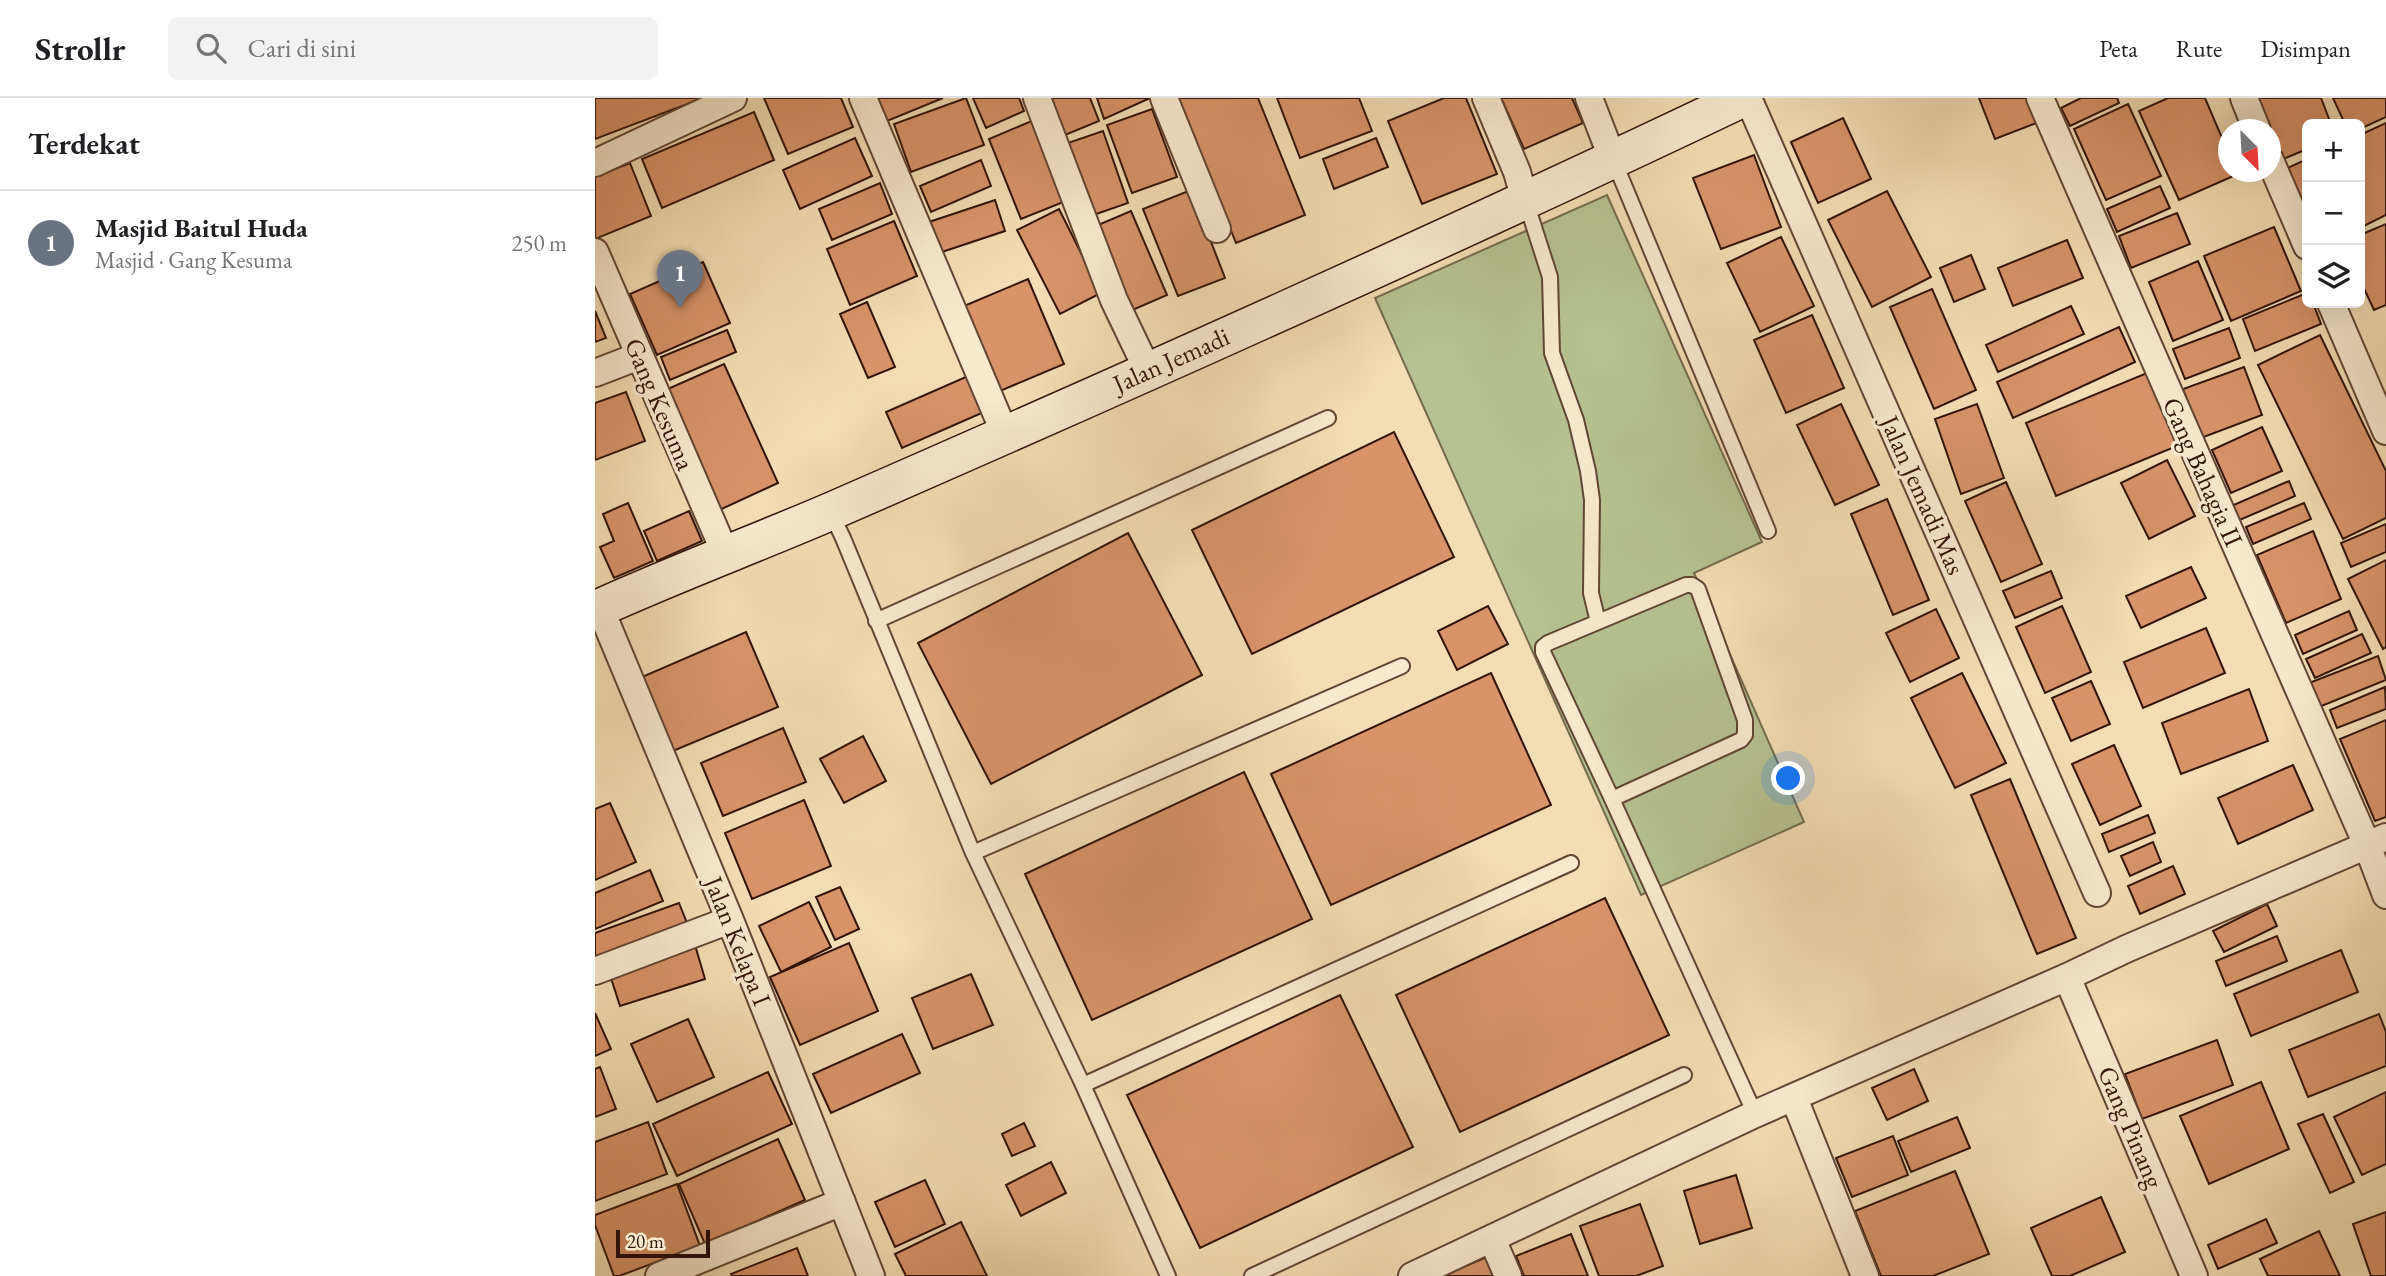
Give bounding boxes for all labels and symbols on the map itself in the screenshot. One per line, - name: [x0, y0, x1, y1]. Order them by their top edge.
- north arrow: [2218, 119, 2281, 182]
- pin: 1: [657, 250, 703, 308]
- street label: Jalan Jemadi: [1106, 319, 1234, 402]
- street label: Gang Kesuma: [617, 333, 703, 476]
- street label: Gang Bahagia II: [2155, 392, 2251, 552]
- street label: Jalan Jemadi Mas: [1872, 408, 1973, 580]
- your location: [1771, 761, 1805, 795]
- street label: Jalan Kelapa I: [696, 869, 779, 1011]
- street label: Gang Pinang: [2090, 1061, 2172, 1194]
- scale bar: [616, 1227, 711, 1259]

